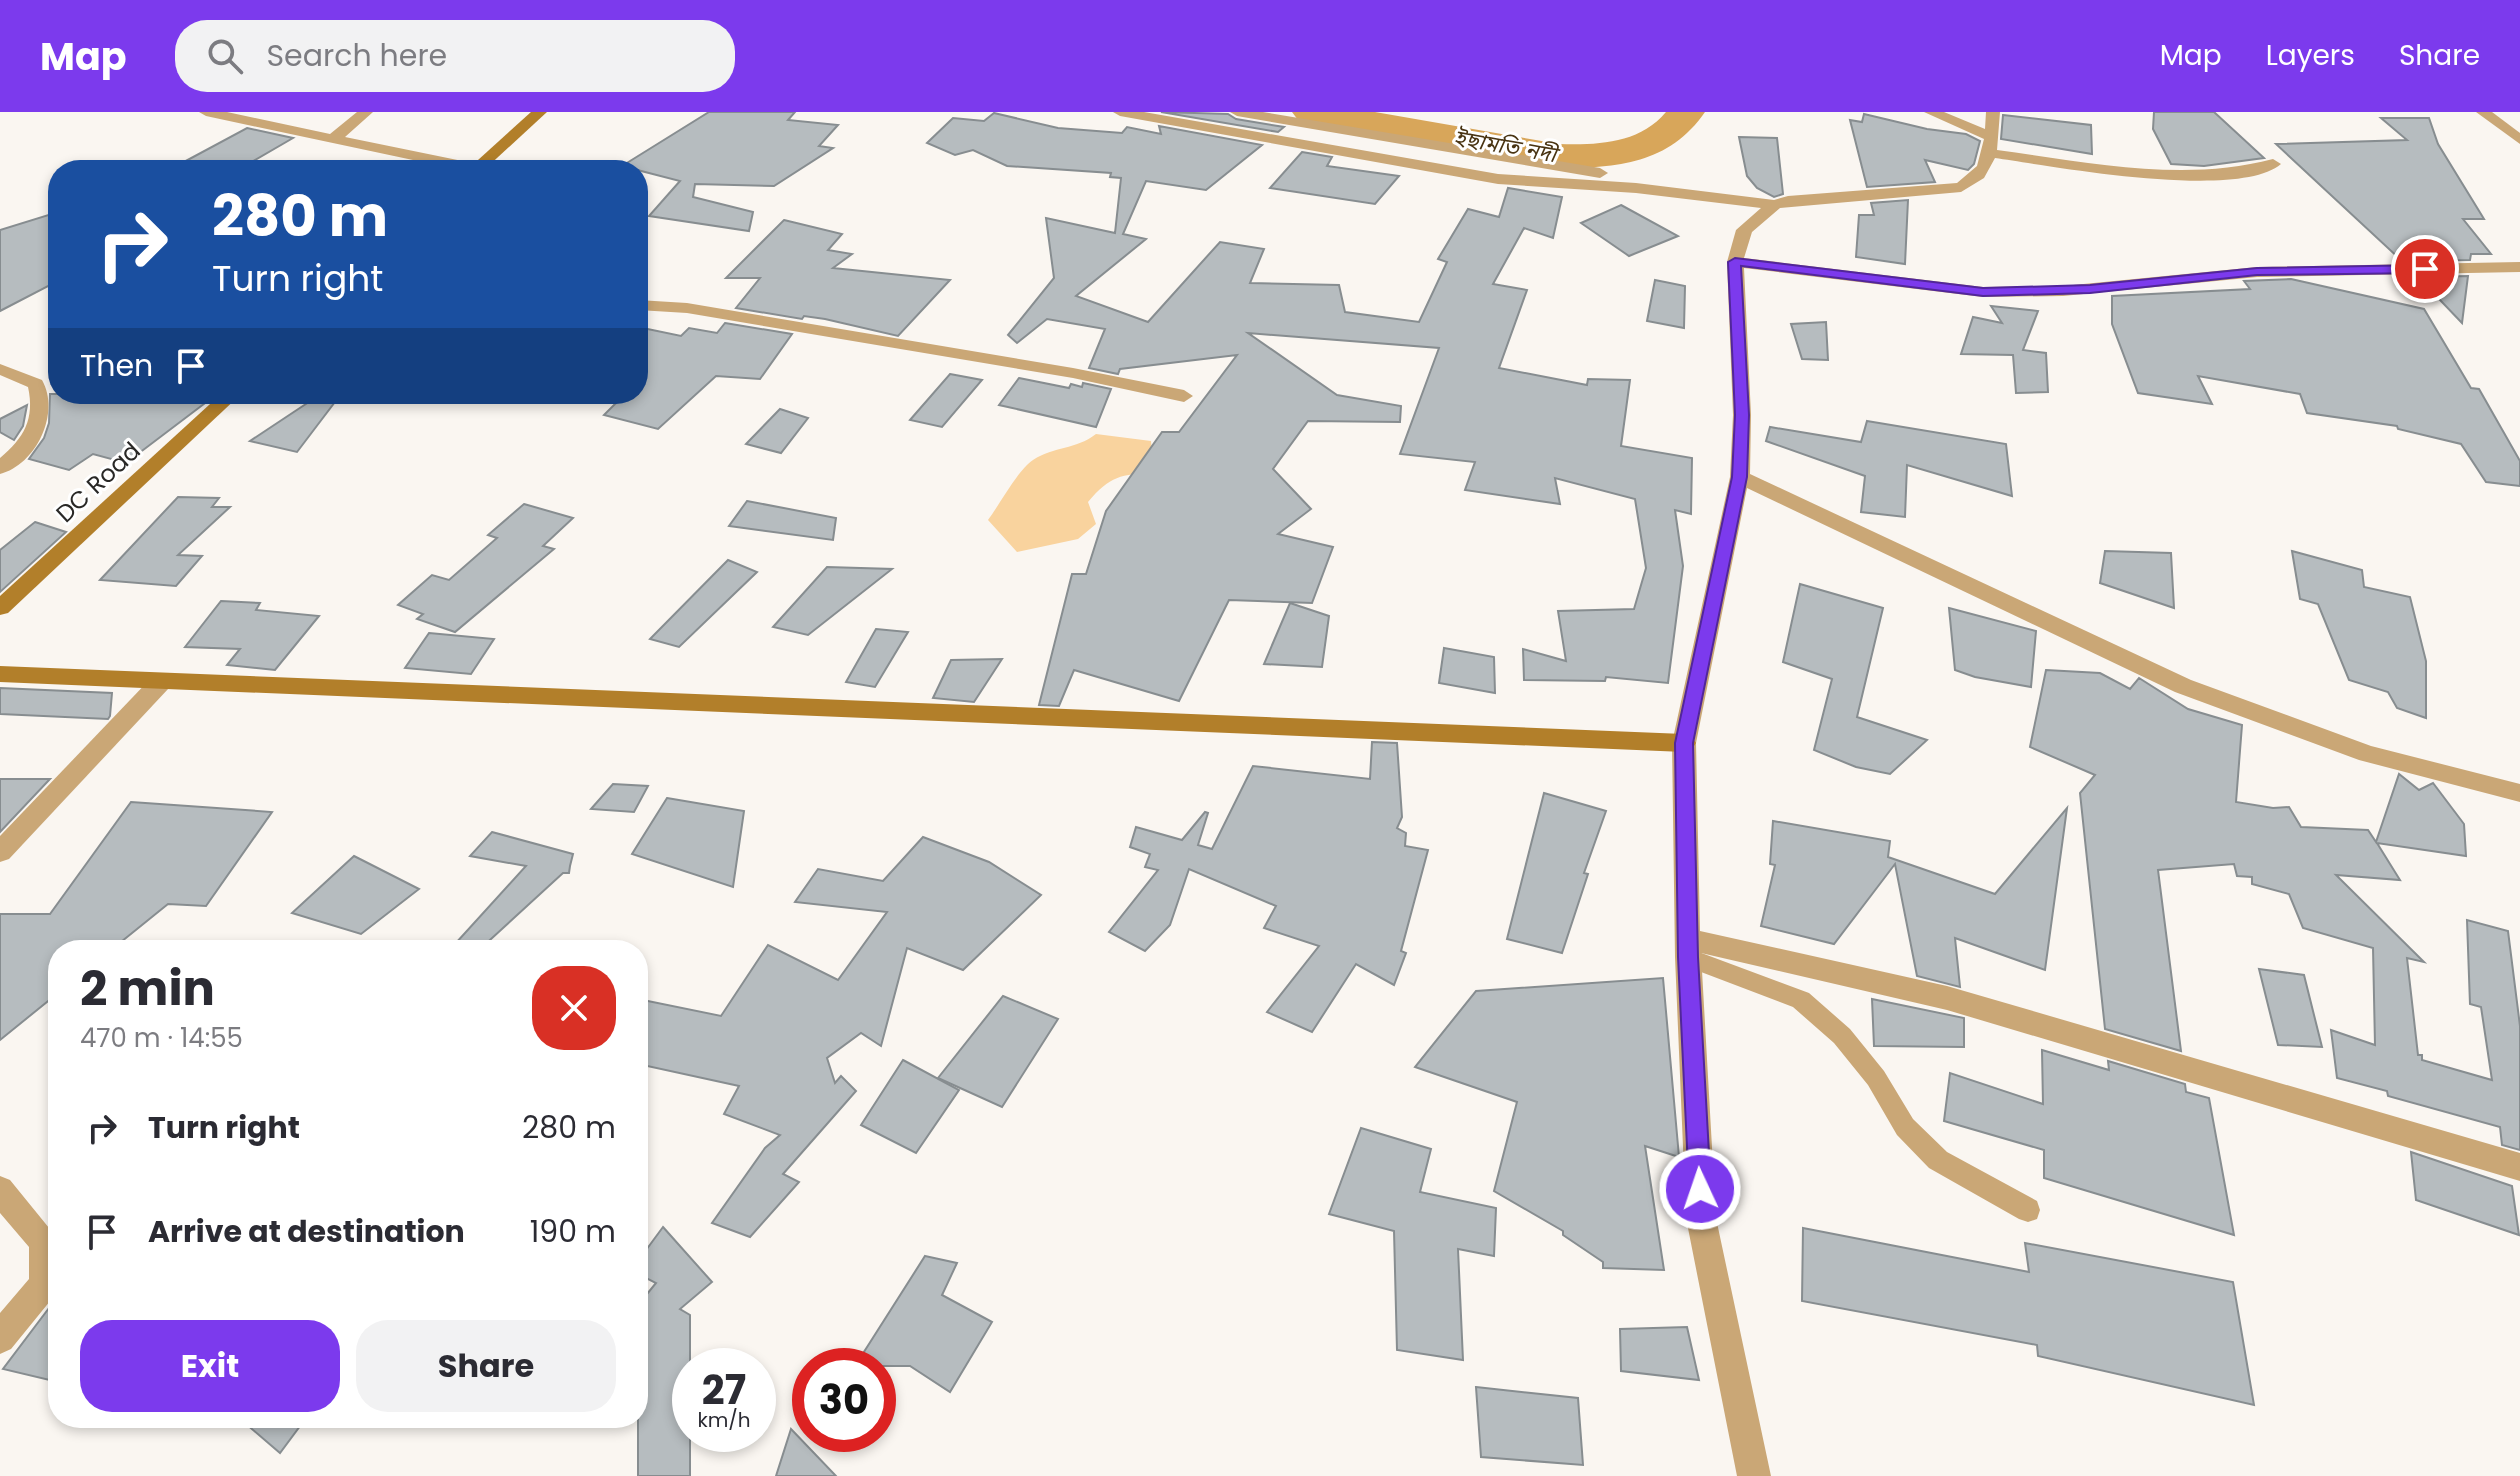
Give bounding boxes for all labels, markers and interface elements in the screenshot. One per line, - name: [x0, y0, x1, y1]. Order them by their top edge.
- search box: [175, 20, 735, 92]
- text: Map: [40, 30, 127, 83]
- icon: search: [203, 34, 247, 78]
- text: Search here: [267, 34, 447, 77]
- text: Map: [2160, 36, 2222, 75]
- text: Layers: [2266, 36, 2355, 75]
- text: Share: [2399, 36, 2480, 75]
- water label: ইছামতি নদী: [1451, 122, 1563, 171]
- text: 280 m: [212, 177, 388, 256]
- icon: right: [80, 192, 184, 296]
- pin: [2391, 235, 2459, 303]
- icon: arrive: [2403, 247, 2447, 291]
- text: Turn right: [212, 253, 383, 304]
- text: Then: [80, 344, 153, 387]
- icon: arrive: [169, 344, 213, 388]
- street label: DC Road: [49, 434, 147, 530]
- text: 2 min: [80, 955, 215, 1022]
- button: close: [532, 966, 616, 1050]
- text: 470 m · 14:55: [80, 1020, 243, 1056]
- icon: right: [80, 1106, 124, 1150]
- text: Turn right: [148, 1106, 300, 1149]
- text: 280 m: [522, 1106, 616, 1149]
- position arrow: [1658, 1147, 1742, 1231]
- icon: arrive: [80, 1210, 124, 1254]
- text: Arrive at destination: [148, 1210, 465, 1253]
- text: 190 m: [530, 1210, 616, 1253]
- button: Exit: [80, 1320, 340, 1412]
- button: Share: [356, 1320, 616, 1412]
- speed limit sign: 30: [792, 1348, 896, 1452]
- text: 27: [702, 1362, 746, 1418]
- text: km/h: [697, 1406, 751, 1434]

